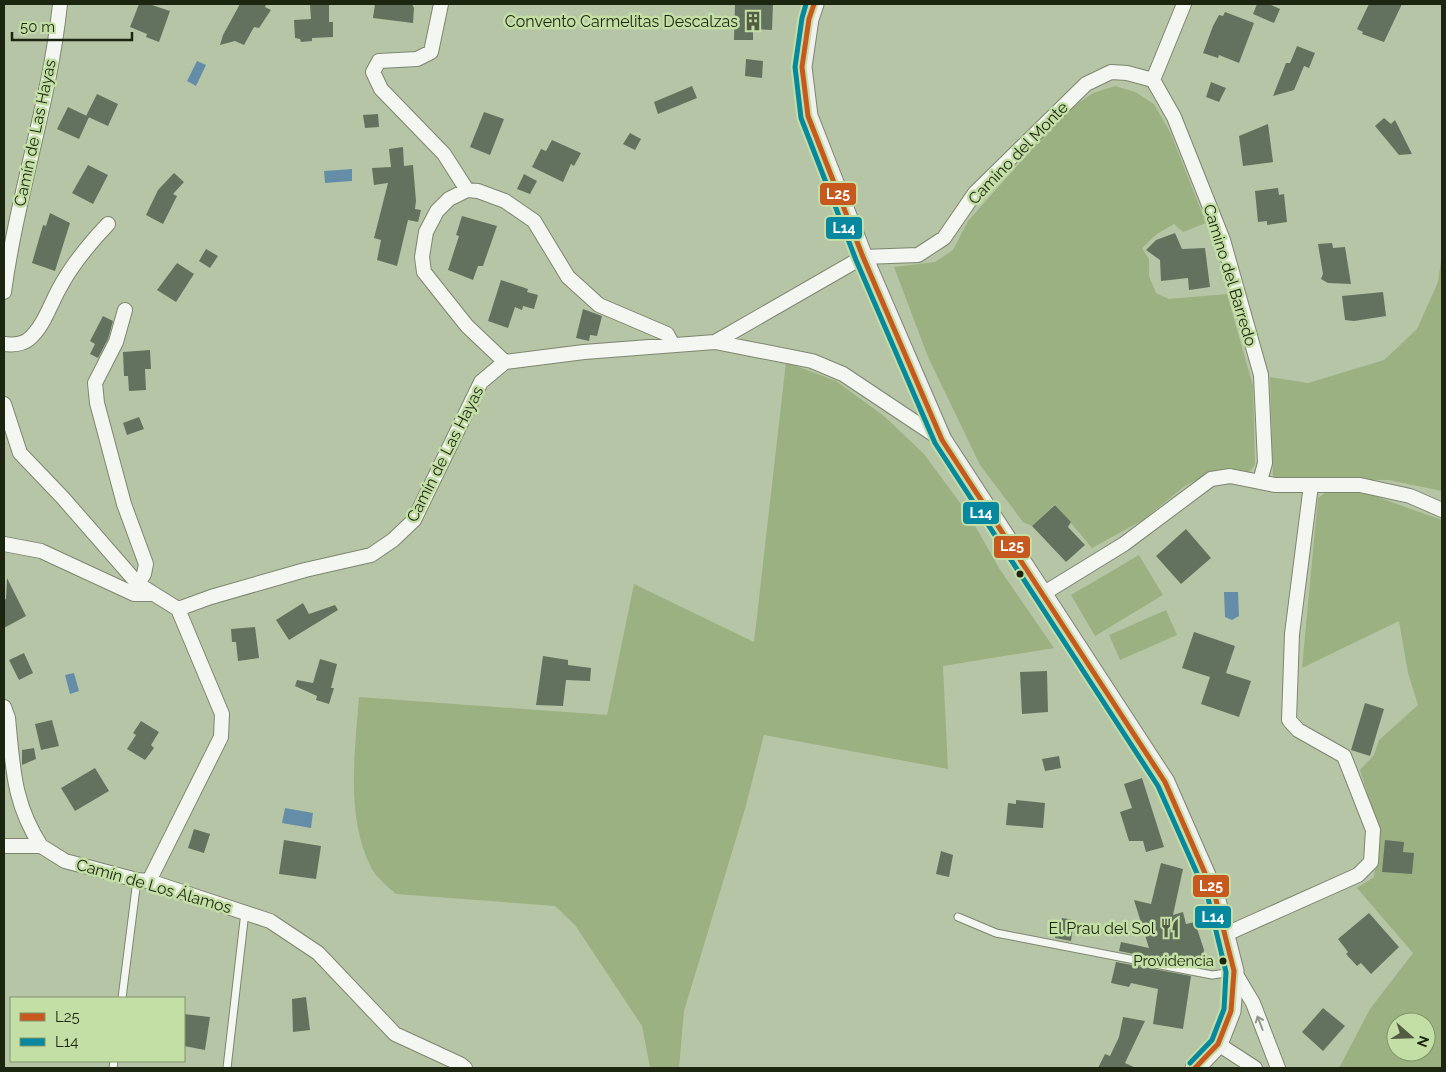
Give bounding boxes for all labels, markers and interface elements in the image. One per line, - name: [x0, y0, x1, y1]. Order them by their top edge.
- scale bar: [12, 10, 132, 42]
- building icon: Convento Carmelitas Descalzas: [742, 10, 764, 32]
- place label: Convento Carmelitas Descalzas: [505, 12, 738, 31]
- text: 50 m: [20, 18, 55, 36]
- street label: Camín de Las Hayas: [10, 58, 60, 208]
- street label: Camino del Monte: [964, 98, 1072, 208]
- line badge: L25: [819, 182, 857, 206]
- text: L25: [826, 186, 850, 202]
- street label: Camino del Barredo: [1199, 202, 1261, 348]
- line badge: L14: [825, 216, 863, 240]
- text: L14: [832, 220, 856, 236]
- street label: Camín de Las Hayas: [403, 383, 488, 525]
- line badge: L14: [962, 501, 1000, 525]
- text: L14: [969, 505, 993, 521]
- line badge: L25: [993, 535, 1031, 559]
- text: L25: [1000, 538, 1024, 554]
- unlabelled marker: [1015, 569, 1025, 579]
- street label: Camín de Los Álamos: [74, 854, 234, 917]
- line badge: L25: [1192, 874, 1230, 898]
- text: L25: [1199, 878, 1223, 894]
- line badge: L14: [1194, 905, 1232, 929]
- text: L14: [1201, 909, 1225, 925]
- restaurant icon: El Prau del Sol: [1159, 917, 1181, 939]
- place label: El Prau del Sol: [1049, 919, 1156, 938]
- place label: Providencia: [1133, 952, 1214, 970]
- marker: Providencia: [1218, 956, 1228, 966]
- legend: [10, 997, 185, 1062]
- text: L25: [55, 1008, 80, 1026]
- north arrow: [1386, 1012, 1436, 1062]
- one-way arrow: [1255, 1016, 1264, 1031]
- text: L14: [55, 1033, 78, 1051]
- text: N: [1414, 1034, 1433, 1049]

